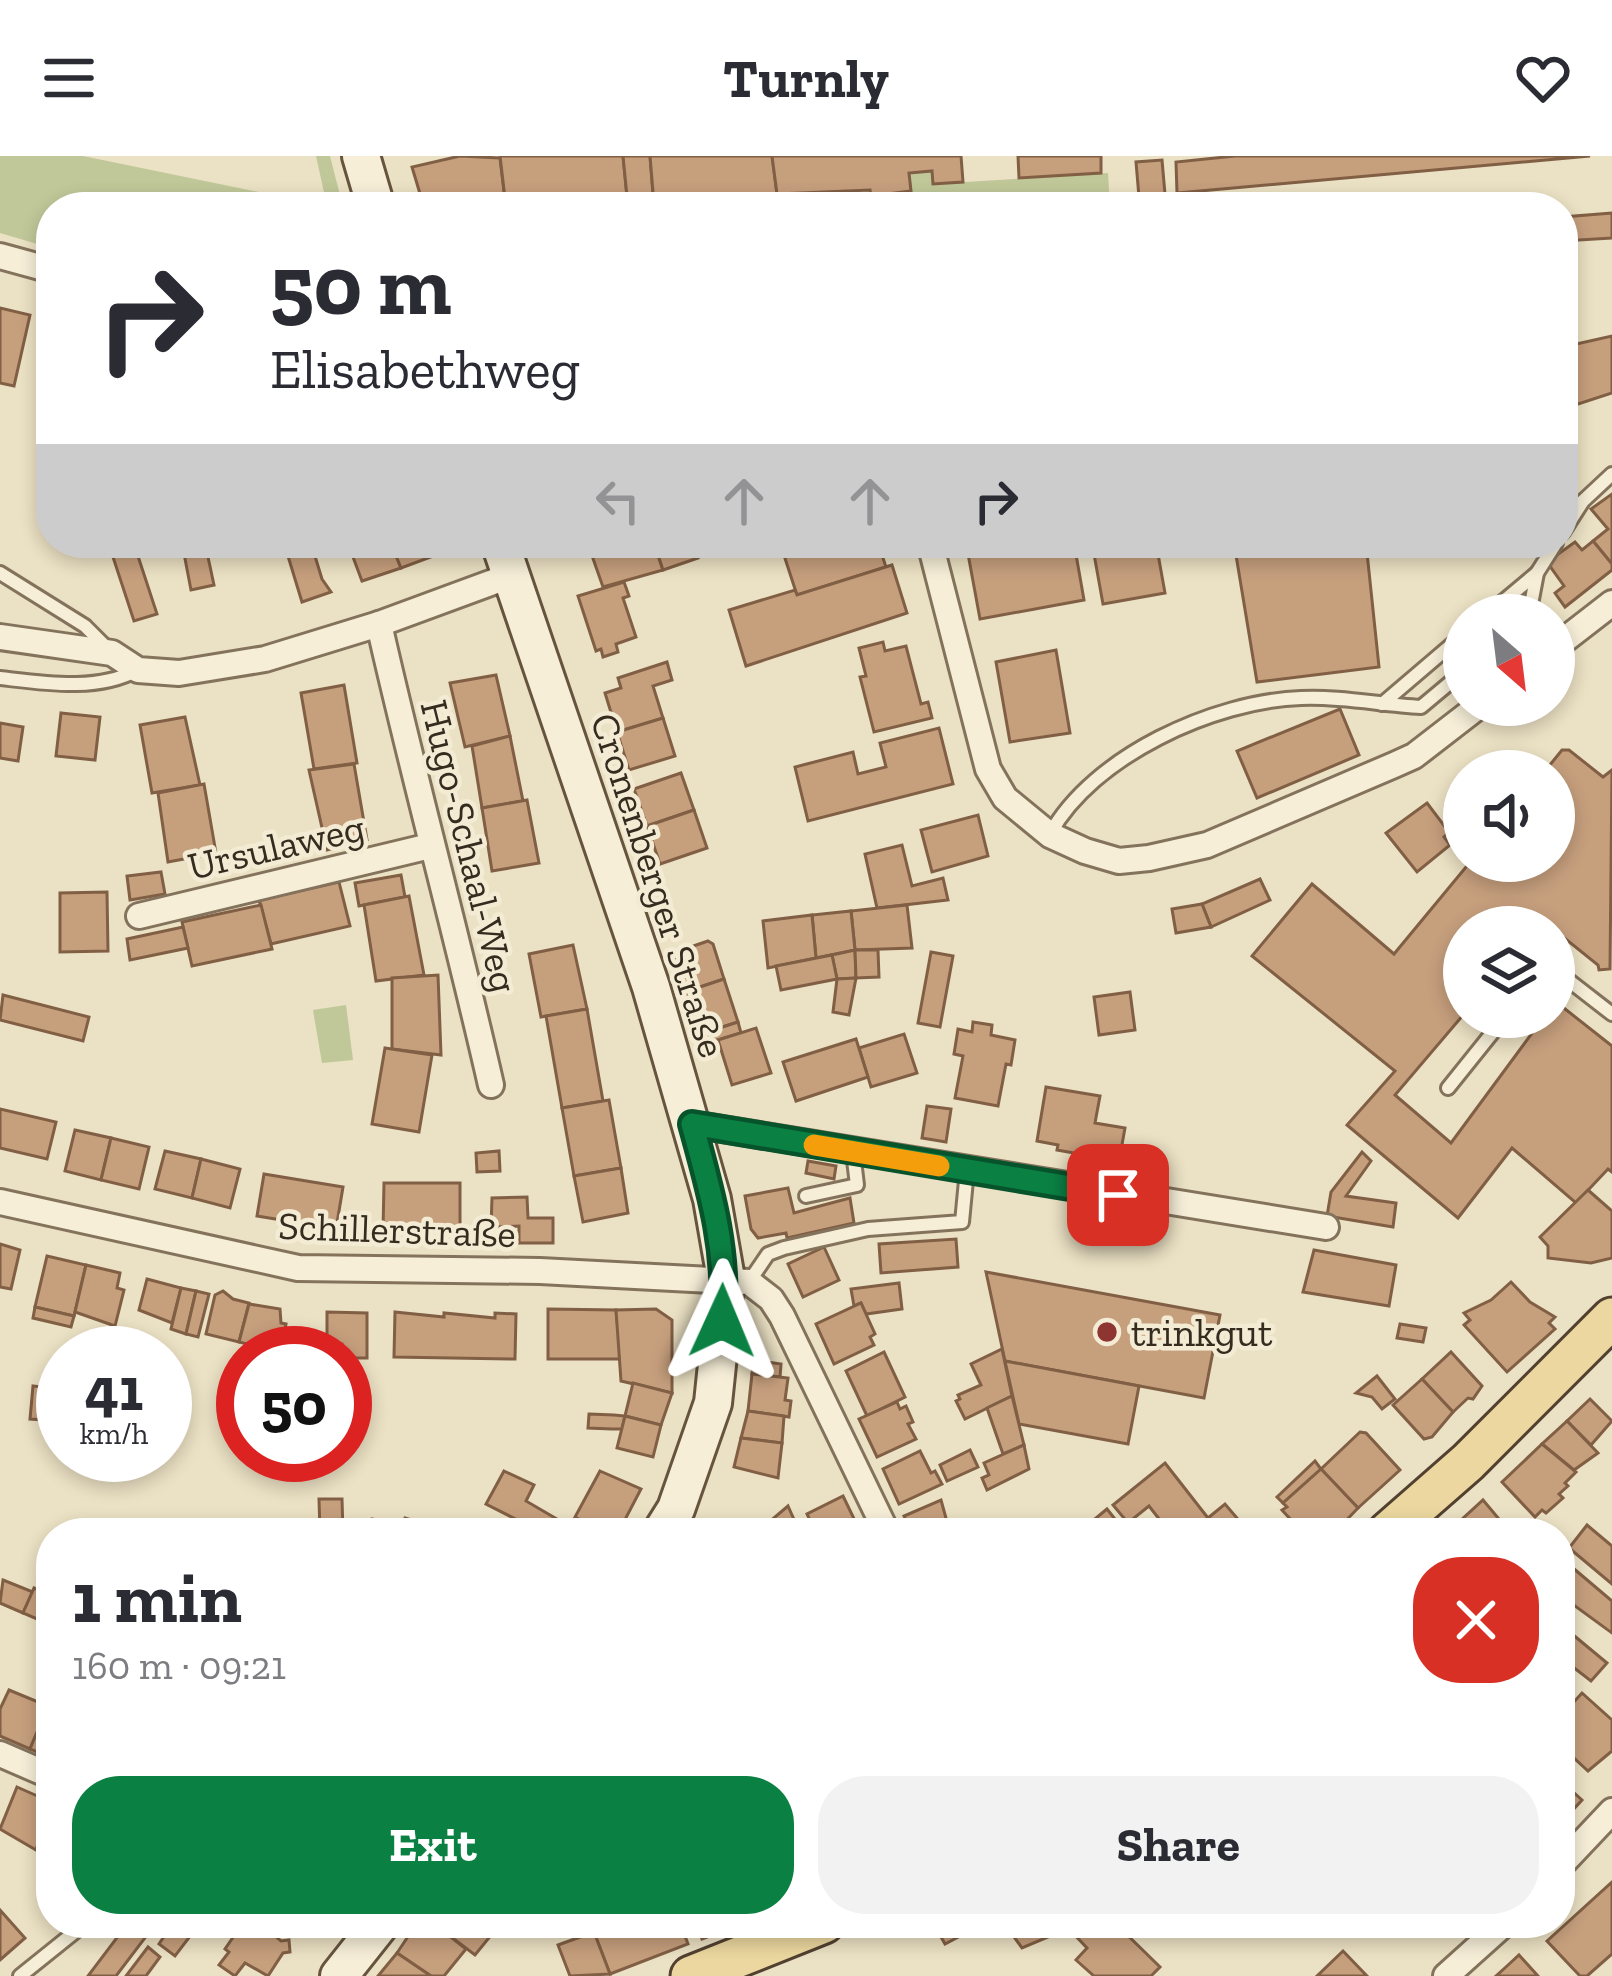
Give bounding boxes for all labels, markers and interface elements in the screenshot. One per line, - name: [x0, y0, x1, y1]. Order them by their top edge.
- icon: menu: [36, 45, 102, 111]
- icon: heart: [1510, 45, 1576, 111]
- text: Turnly: [723, 46, 889, 111]
- text: 50 m: [270, 235, 452, 336]
- icon: right: [72, 240, 228, 396]
- text: Elisabethweg: [270, 337, 580, 402]
- icon: left: [585, 468, 651, 534]
- icon: ahead: [711, 468, 777, 534]
- icon: ahead: [837, 468, 903, 534]
- icon: right: [963, 468, 1029, 534]
- north arrow: [1443, 594, 1575, 726]
- map controls: [1443, 594, 1575, 1038]
- street label: Hugo-Schaal-Weg: [410, 695, 529, 997]
- street label: Cronenberger Straße: [581, 707, 736, 1063]
- button: sound: [1443, 750, 1575, 882]
- street label: Ursulaweg: [183, 803, 369, 890]
- button: layers: [1443, 906, 1575, 1038]
- pin: [1067, 1144, 1169, 1246]
- icon: arrive: [1085, 1162, 1151, 1228]
- street label: Schillerstraße: [277, 1202, 517, 1257]
- position arrow: [659, 1258, 785, 1384]
- place label: trinkgut: [1131, 1309, 1273, 1356]
- marker: trinkgut: [1094, 1319, 1120, 1345]
- speed limit sign: 50: [216, 1326, 372, 1482]
- text: 41: [85, 1353, 143, 1425]
- text: km/h: [80, 1416, 148, 1452]
- text: 1 min: [72, 1554, 242, 1640]
- button: close: [1413, 1557, 1539, 1683]
- text: 160 m · 09:21: [72, 1642, 286, 1689]
- button: Exit: [72, 1776, 794, 1914]
- button: Share: [818, 1776, 1539, 1914]

